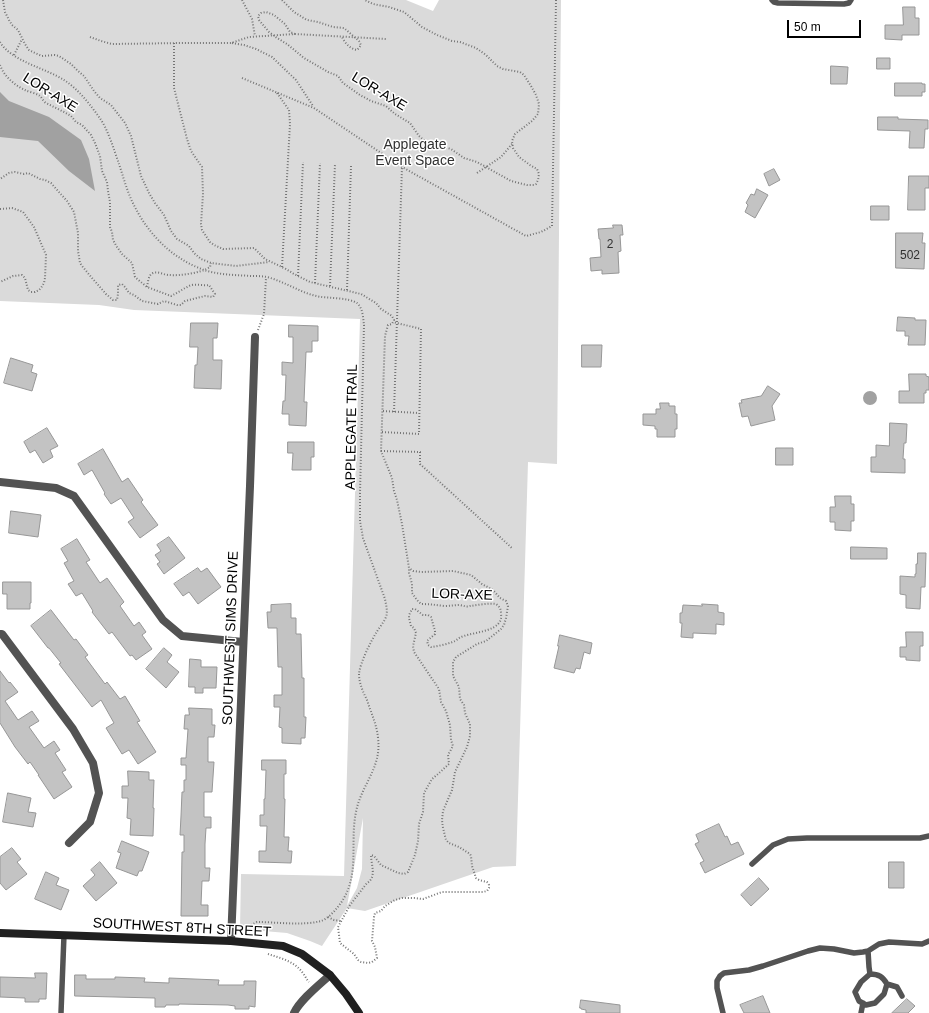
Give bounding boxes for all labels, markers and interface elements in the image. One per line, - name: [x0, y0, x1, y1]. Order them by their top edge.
- scale bar: [789, 12, 863, 38]
- text: 50 m: [794, 20, 821, 34]
- street label: LOR-AXE: [348, 69, 410, 115]
- street label: LOR-AXE: [19, 70, 81, 116]
- park label: Applegate Event Space: [375, 137, 455, 170]
- house number: 2: [607, 238, 613, 252]
- house number: 502: [900, 249, 920, 263]
- street label: APPLEGATE TRAIL: [343, 364, 361, 490]
- street label: SOUTHWEST SIMS DRIVE: [220, 551, 242, 725]
- street label: LOR-AXE: [431, 586, 493, 604]
- street label: SOUTHWEST 8TH STREET: [92, 915, 272, 941]

